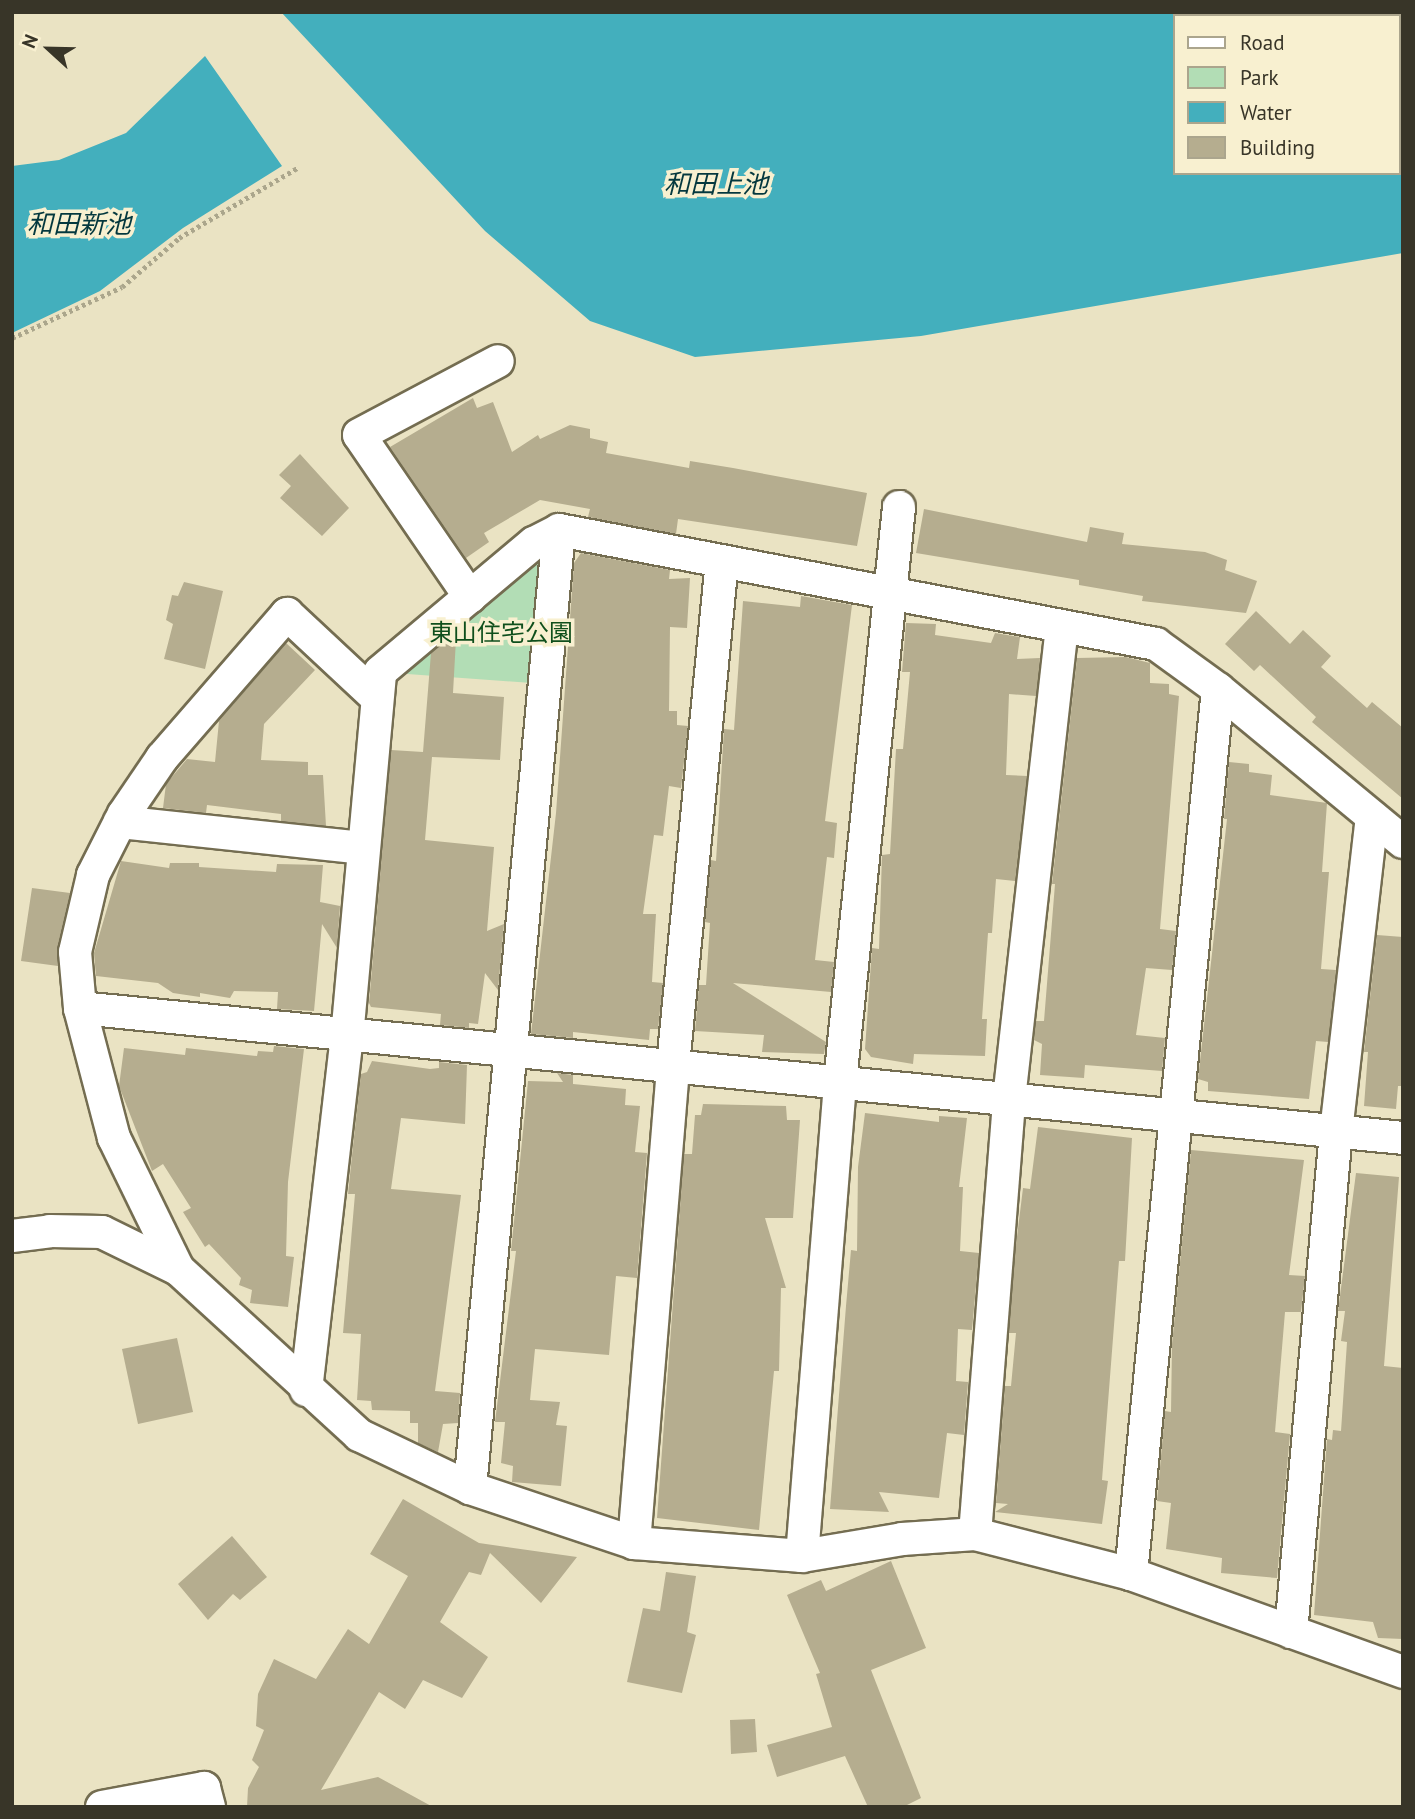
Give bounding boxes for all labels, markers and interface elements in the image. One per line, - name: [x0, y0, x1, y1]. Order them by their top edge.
- north arrow: [14, 14, 84, 84]
- legend: [1174, 14, 1401, 175]
- text: Road: [1240, 29, 1284, 56]
- text: N: [16, 31, 43, 51]
- text: Park: [1240, 64, 1279, 91]
- text: Water: [1240, 99, 1292, 126]
- text: Building: [1240, 134, 1315, 161]
- water label: 和田上池: [664, 168, 768, 200]
- water label: 和田新池: [27, 208, 131, 240]
- park label: 東山住宅公園: [429, 619, 573, 647]

